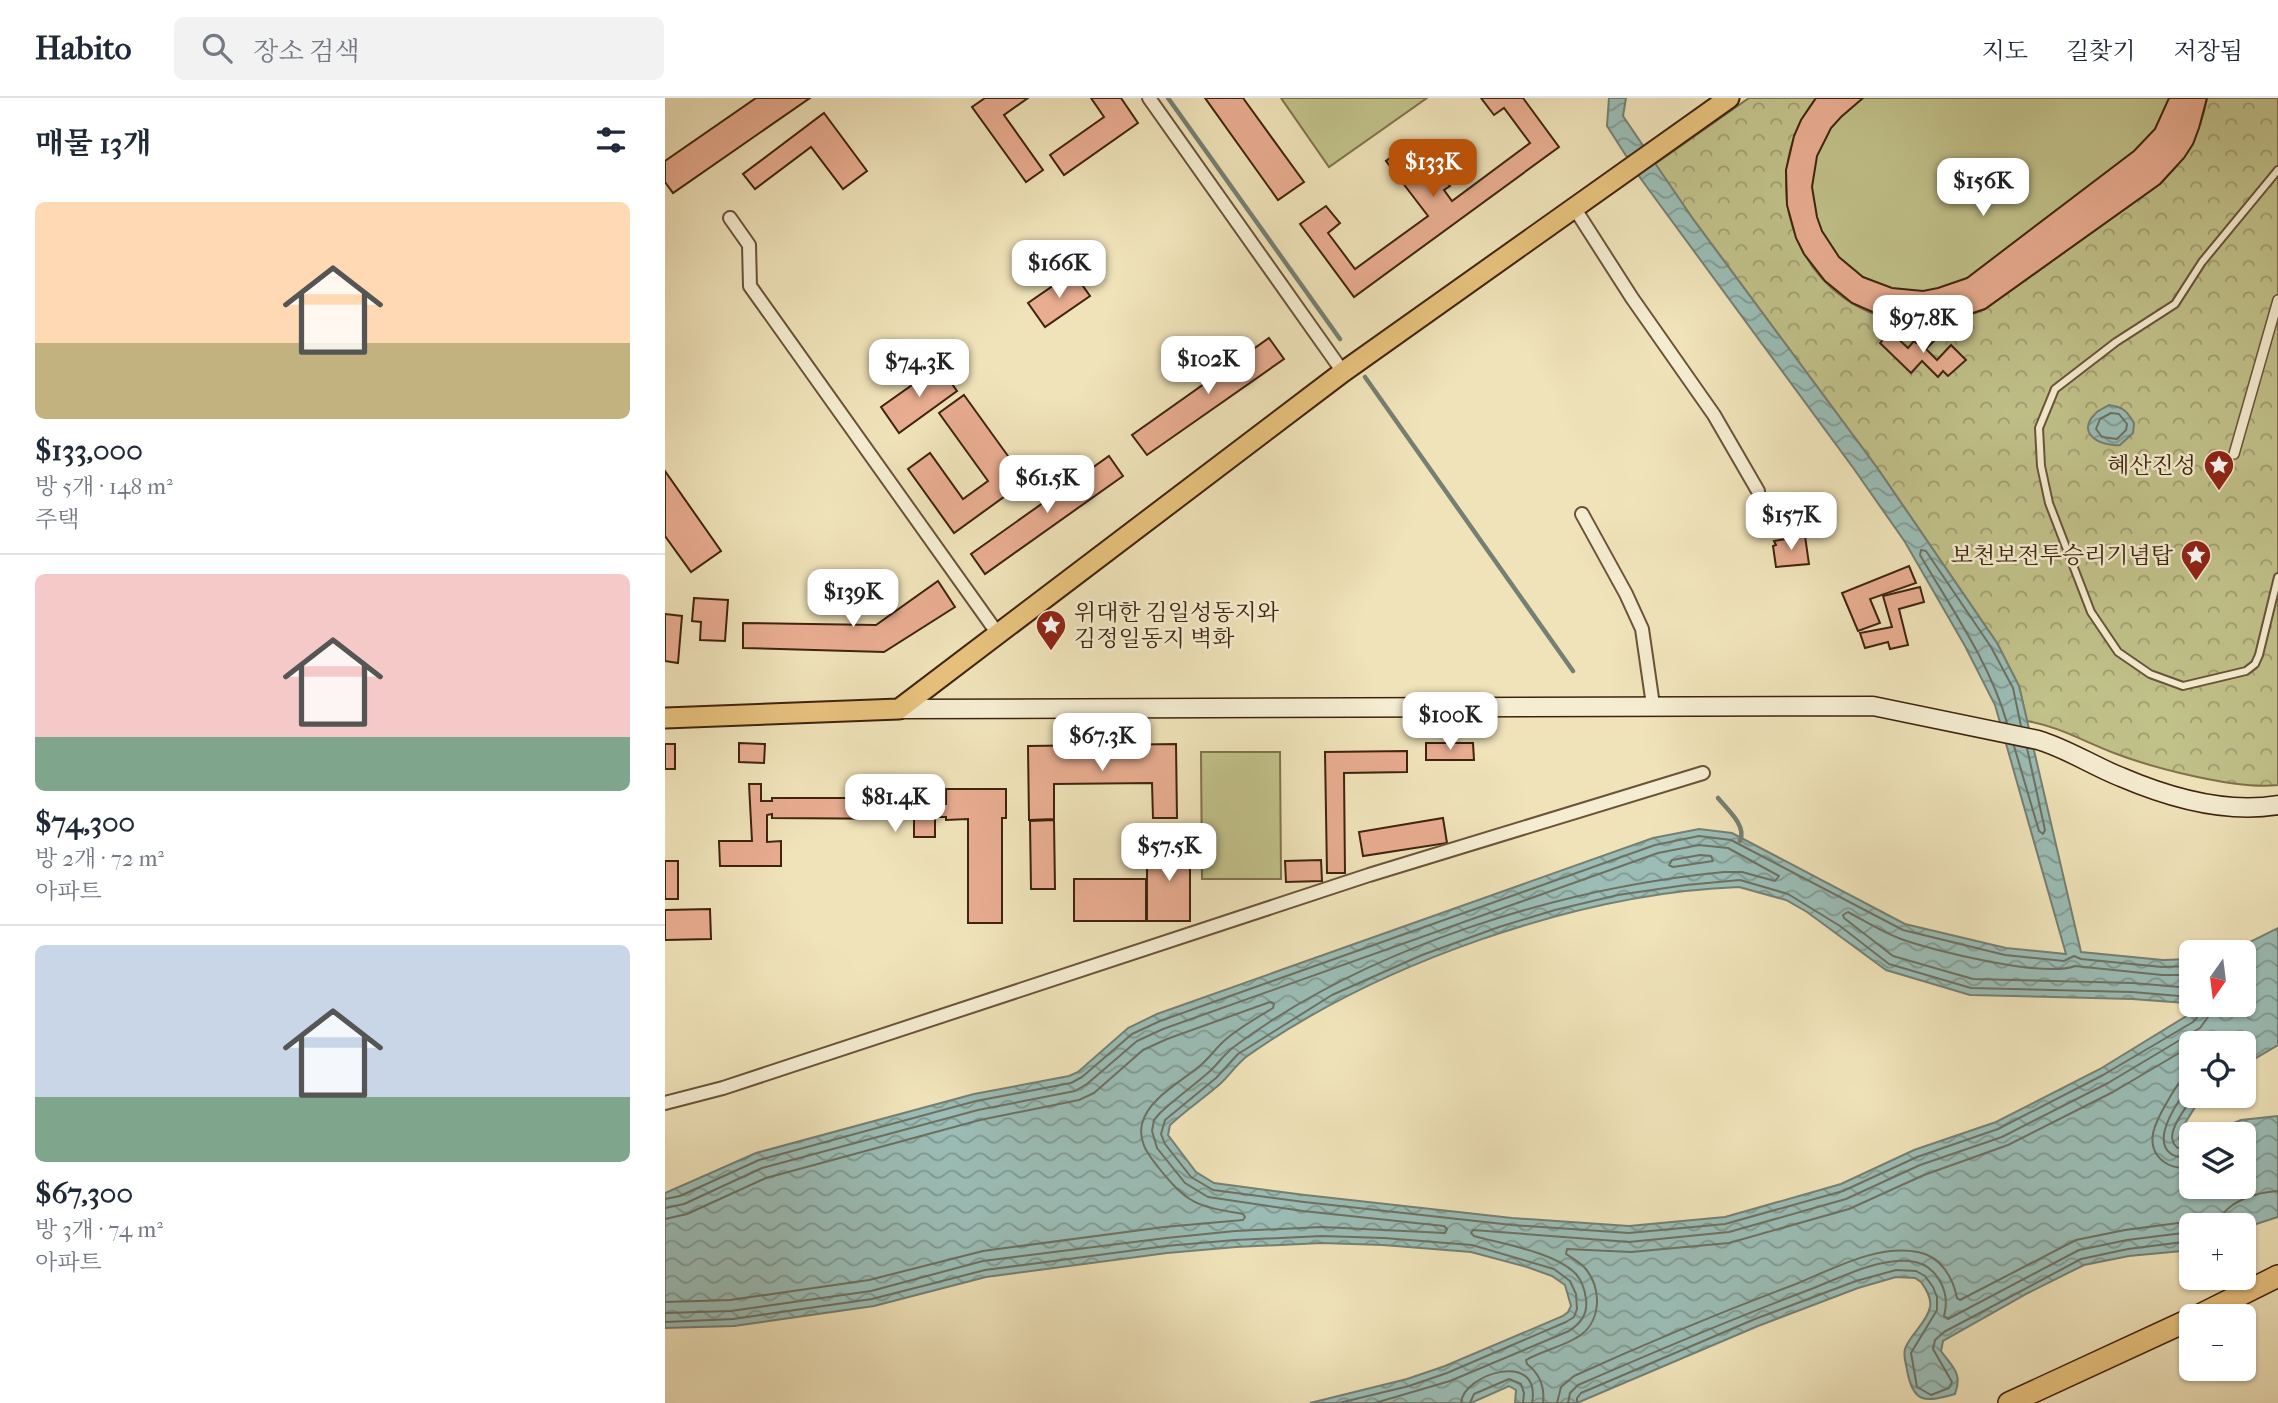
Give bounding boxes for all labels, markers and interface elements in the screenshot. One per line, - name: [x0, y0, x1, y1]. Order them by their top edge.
- search box: [174, 17, 664, 80]
- text: Habito: [35, 29, 132, 68]
- icon: search: [198, 29, 236, 67]
- text: 장소 검색: [254, 36, 360, 67]
- text: 지도: [1982, 37, 2028, 65]
- text: 길찾기: [2066, 37, 2135, 65]
- text: 저장됨: [2173, 37, 2243, 65]
- icon: filters: [592, 121, 630, 159]
- text: 매물 13개: [35, 126, 151, 161]
- pin: $133K: [1384, 140, 1482, 199]
- text: $133K: [1405, 148, 1461, 175]
- pin: $156K: [1934, 158, 2032, 218]
- text: $156K: [1953, 167, 2013, 194]
- pin: $166K: [1010, 240, 1108, 300]
- icon: home: [270, 247, 396, 373]
- text: $166K: [1028, 249, 1090, 276]
- pin: $97.8K: [1866, 296, 1980, 355]
- text: $97.8K: [1889, 304, 1957, 331]
- pin: $102K: [1159, 336, 1257, 396]
- pin: $74.3K: [862, 340, 976, 399]
- text: $102K: [1177, 345, 1239, 372]
- text: $74.3K: [885, 348, 953, 375]
- text: $133,000: [35, 433, 143, 468]
- place icon: 혜산진성: [2202, 448, 2236, 492]
- place label: 혜산진성: [2107, 452, 2196, 479]
- pin: $61.5K: [990, 456, 1104, 515]
- text: $61.5K: [1015, 464, 1079, 491]
- text: 방 5개 · 148 m²: [35, 473, 173, 500]
- pin: $157K: [1742, 492, 1840, 552]
- text: $157K: [1762, 501, 1820, 528]
- text: 주택: [35, 506, 79, 533]
- place icon: 보천보전투승리기념탑: [2179, 538, 2213, 582]
- place label: 보천보전투승리기념탑: [1951, 542, 2174, 569]
- pin: $139K: [804, 570, 902, 629]
- text: $139K: [823, 578, 883, 605]
- place label: 위대한 김일성동지와 김정일동지 벽화: [1074, 599, 1280, 652]
- place icon: 위대한 김일성동지와 김정일동지 벽화: [1034, 608, 1068, 652]
- icon: home: [270, 619, 396, 745]
- pin: $100K: [1401, 692, 1499, 752]
- text: $100K: [1419, 701, 1481, 728]
- pin: $67.3K: [1045, 714, 1159, 773]
- text: $67.3K: [1069, 722, 1135, 749]
- pin: $81.4K: [838, 774, 952, 834]
- text: $81.4K: [861, 783, 929, 810]
- text: $74,300: [35, 805, 135, 840]
- pin: $57.5K: [1112, 824, 1226, 883]
- text: $57.5K: [1137, 832, 1201, 859]
- text: 방 2개 · 72 m²: [35, 845, 164, 872]
- text: 아파트: [35, 878, 102, 905]
- north arrow: [2179, 940, 2256, 1017]
- map controls: [2179, 940, 2256, 1381]
- icon: home: [270, 990, 396, 1116]
- button: locate: [2179, 1031, 2256, 1108]
- button: layers: [2179, 1122, 2256, 1199]
- text: $67,300: [35, 1176, 133, 1211]
- button: +: [2179, 1213, 2256, 1290]
- text: 방 3개 · 74 m²: [35, 1216, 163, 1243]
- text: 아파트: [35, 1249, 102, 1276]
- button: −: [2179, 1304, 2256, 1381]

